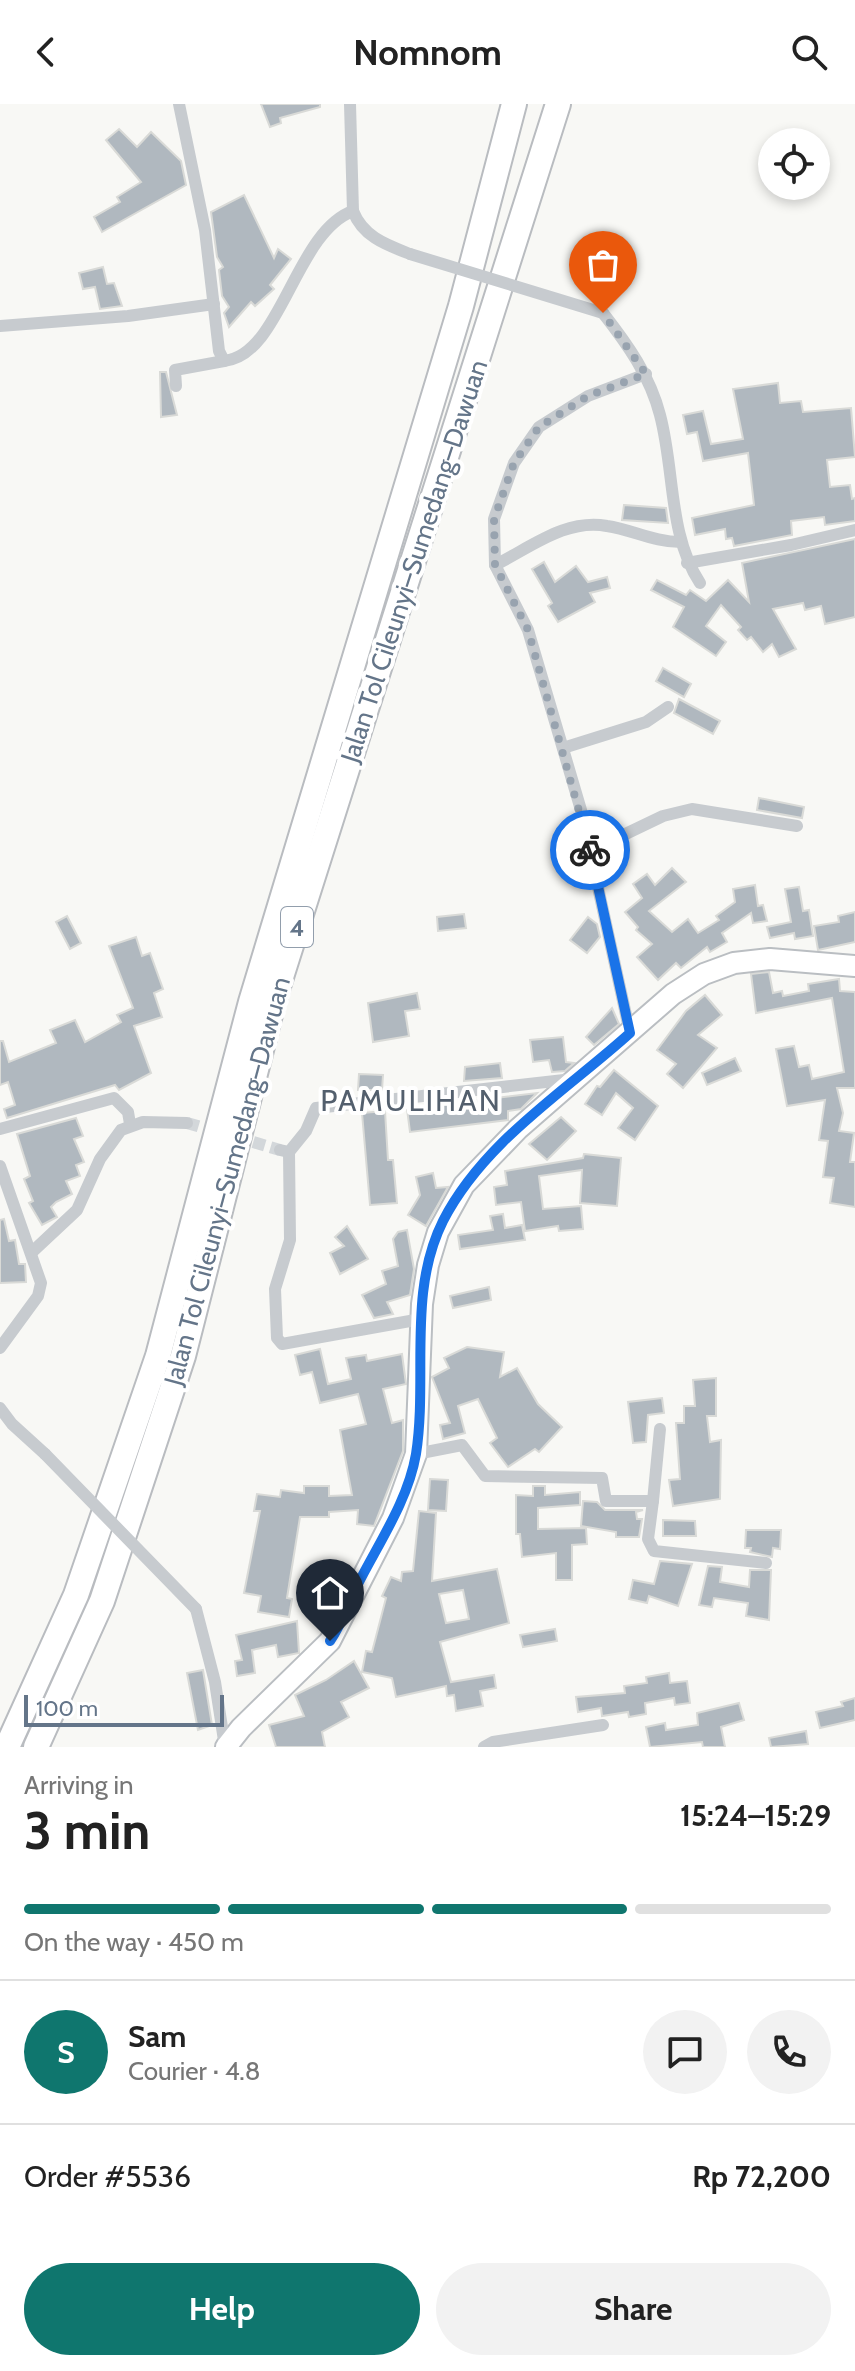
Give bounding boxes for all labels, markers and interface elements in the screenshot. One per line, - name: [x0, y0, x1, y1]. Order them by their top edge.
- icon: back: [24, 30, 68, 74]
- text: Nomnom: [353, 30, 502, 74]
- icon: search: [787, 30, 831, 74]
- map controls: [758, 128, 830, 200]
- button: locate: [758, 128, 830, 200]
- pin: [569, 231, 637, 313]
- icon: bag: [581, 243, 625, 287]
- street label: Jalan Tol Cileunyi–Sumedang–Dawuan: [333, 356, 494, 767]
- courier: [550, 810, 630, 890]
- icon: bike: [568, 828, 612, 872]
- road number: 4: [281, 907, 313, 947]
- street label: Jalan Tol Cileunyi–Sumedang–Dawuan: [157, 973, 297, 1390]
- district label: PAMULIHAN: [320, 1082, 502, 1119]
- pin: [296, 1559, 364, 1641]
- icon: home: [308, 1571, 352, 1615]
- scale bar: [24, 1691, 224, 1727]
- text: 100 m: [36, 1695, 98, 1722]
- text: Arriving in: [24, 1769, 134, 1801]
- text: 15:24–15:29: [680, 1797, 831, 1834]
- text: 3 min: [24, 1799, 150, 1862]
- text: On the way · 450 m: [24, 1926, 244, 1958]
- button: chat: [643, 2010, 727, 2094]
- button: phone: [747, 2010, 831, 2094]
- text: Sam: [128, 2018, 186, 2055]
- text: S: [57, 2034, 75, 2071]
- text: Courier · 4.8: [128, 2055, 261, 2087]
- text: Order #5536: [24, 2158, 191, 2195]
- text: Rp 72,200: [692, 2158, 831, 2195]
- button: Help: [24, 2263, 420, 2355]
- button: Share: [436, 2263, 831, 2355]

